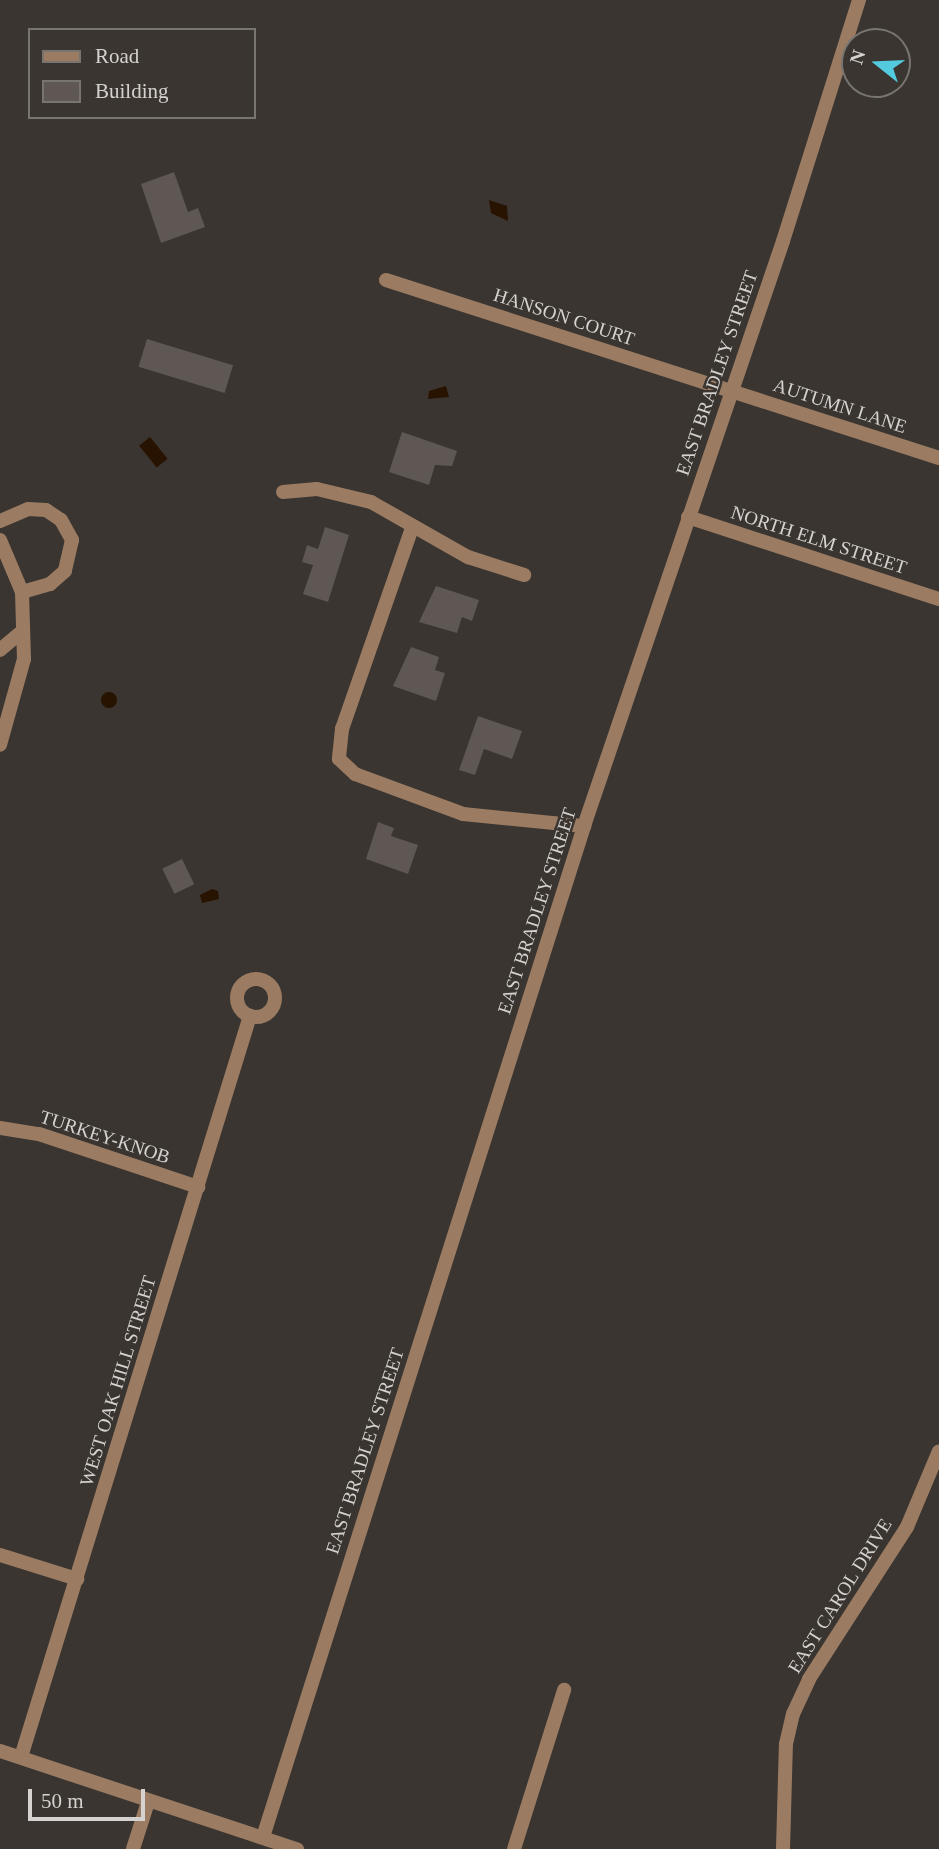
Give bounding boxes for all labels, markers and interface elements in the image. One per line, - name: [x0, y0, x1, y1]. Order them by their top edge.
- legend: [28, 28, 256, 119]
- north arrow: [841, 28, 911, 98]
- text: Road: [95, 44, 139, 68]
- text: N: [845, 47, 870, 67]
- text: Building: [95, 79, 169, 103]
- street label: EAST BRADLEY STREET: [671, 267, 763, 479]
- street label: HANSON COURT: [490, 283, 638, 351]
- street label: AUTUMN LANE: [770, 374, 910, 438]
- street label: NORTH ELM STREET: [728, 501, 910, 579]
- street label: EAST BRADLEY STREET: [493, 805, 581, 1017]
- street label: TURKEY-KNOB: [37, 1105, 173, 1169]
- street label: WEST OAK HILL STREET: [75, 1272, 161, 1490]
- street label: EAST BRADLEY STREET: [321, 1345, 409, 1557]
- street label: EAST CAROL DRIVE: [783, 1514, 897, 1678]
- scale bar: [32, 1776, 149, 1820]
- text: 50 m: [41, 1789, 84, 1813]

